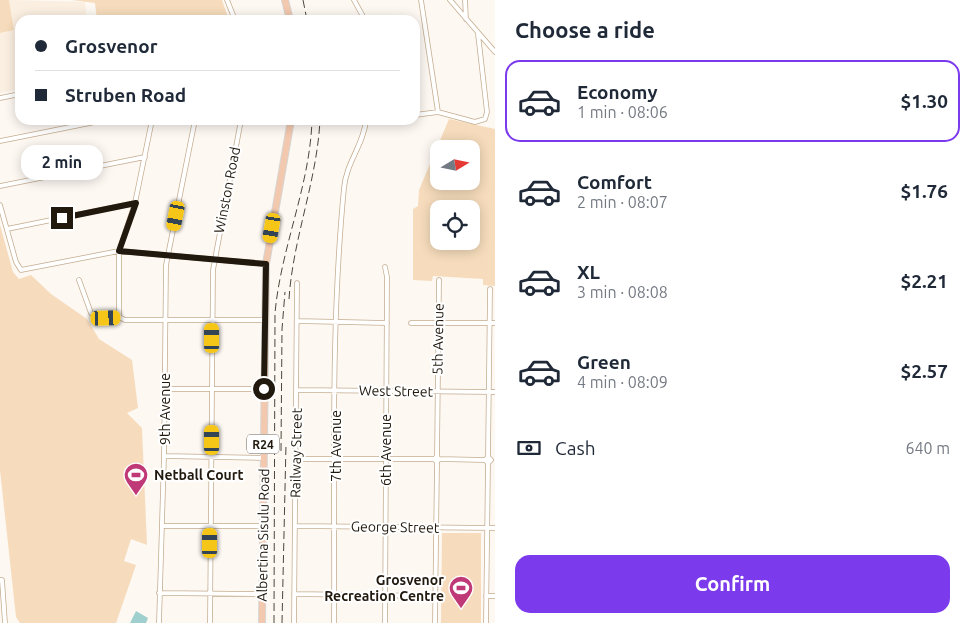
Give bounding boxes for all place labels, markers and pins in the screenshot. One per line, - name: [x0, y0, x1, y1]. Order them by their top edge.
- sports icon: Netball Court: [123, 462, 149, 496]
- place label: Netball Court: [154, 467, 244, 483]
- place label: Grosvenor Recreation Centre: [324, 572, 444, 604]
- sports icon: Grosvenor Recreation Centre: [448, 575, 474, 609]

